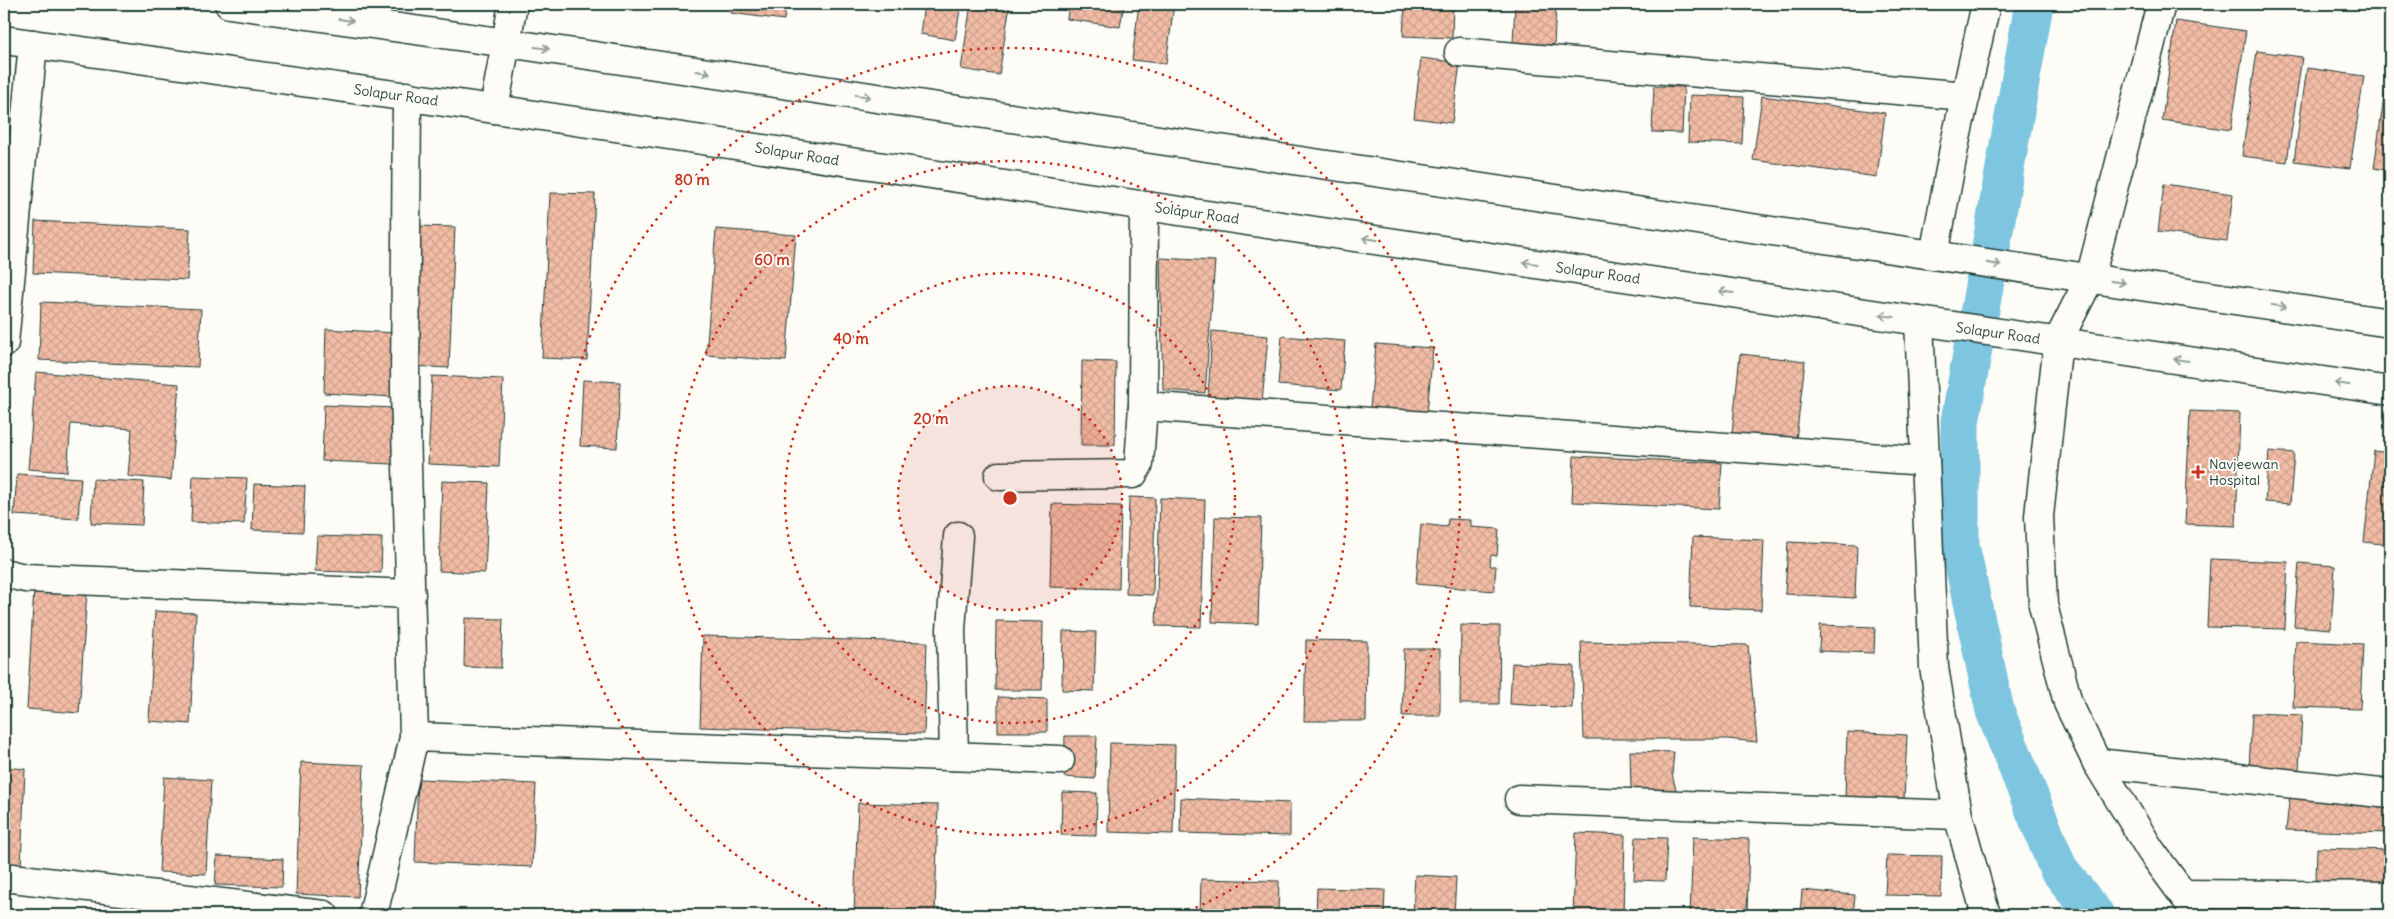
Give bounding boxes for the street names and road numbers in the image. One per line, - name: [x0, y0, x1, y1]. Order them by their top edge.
- street label: Solapur Road: [353, 80, 439, 110]
- street label: Solapur Road: [754, 138, 840, 170]
- street label: Solapur Road: [1154, 198, 1240, 228]
- street label: Solapur Road: [1555, 258, 1641, 288]
- street label: Solapur Road: [1955, 318, 2041, 348]

